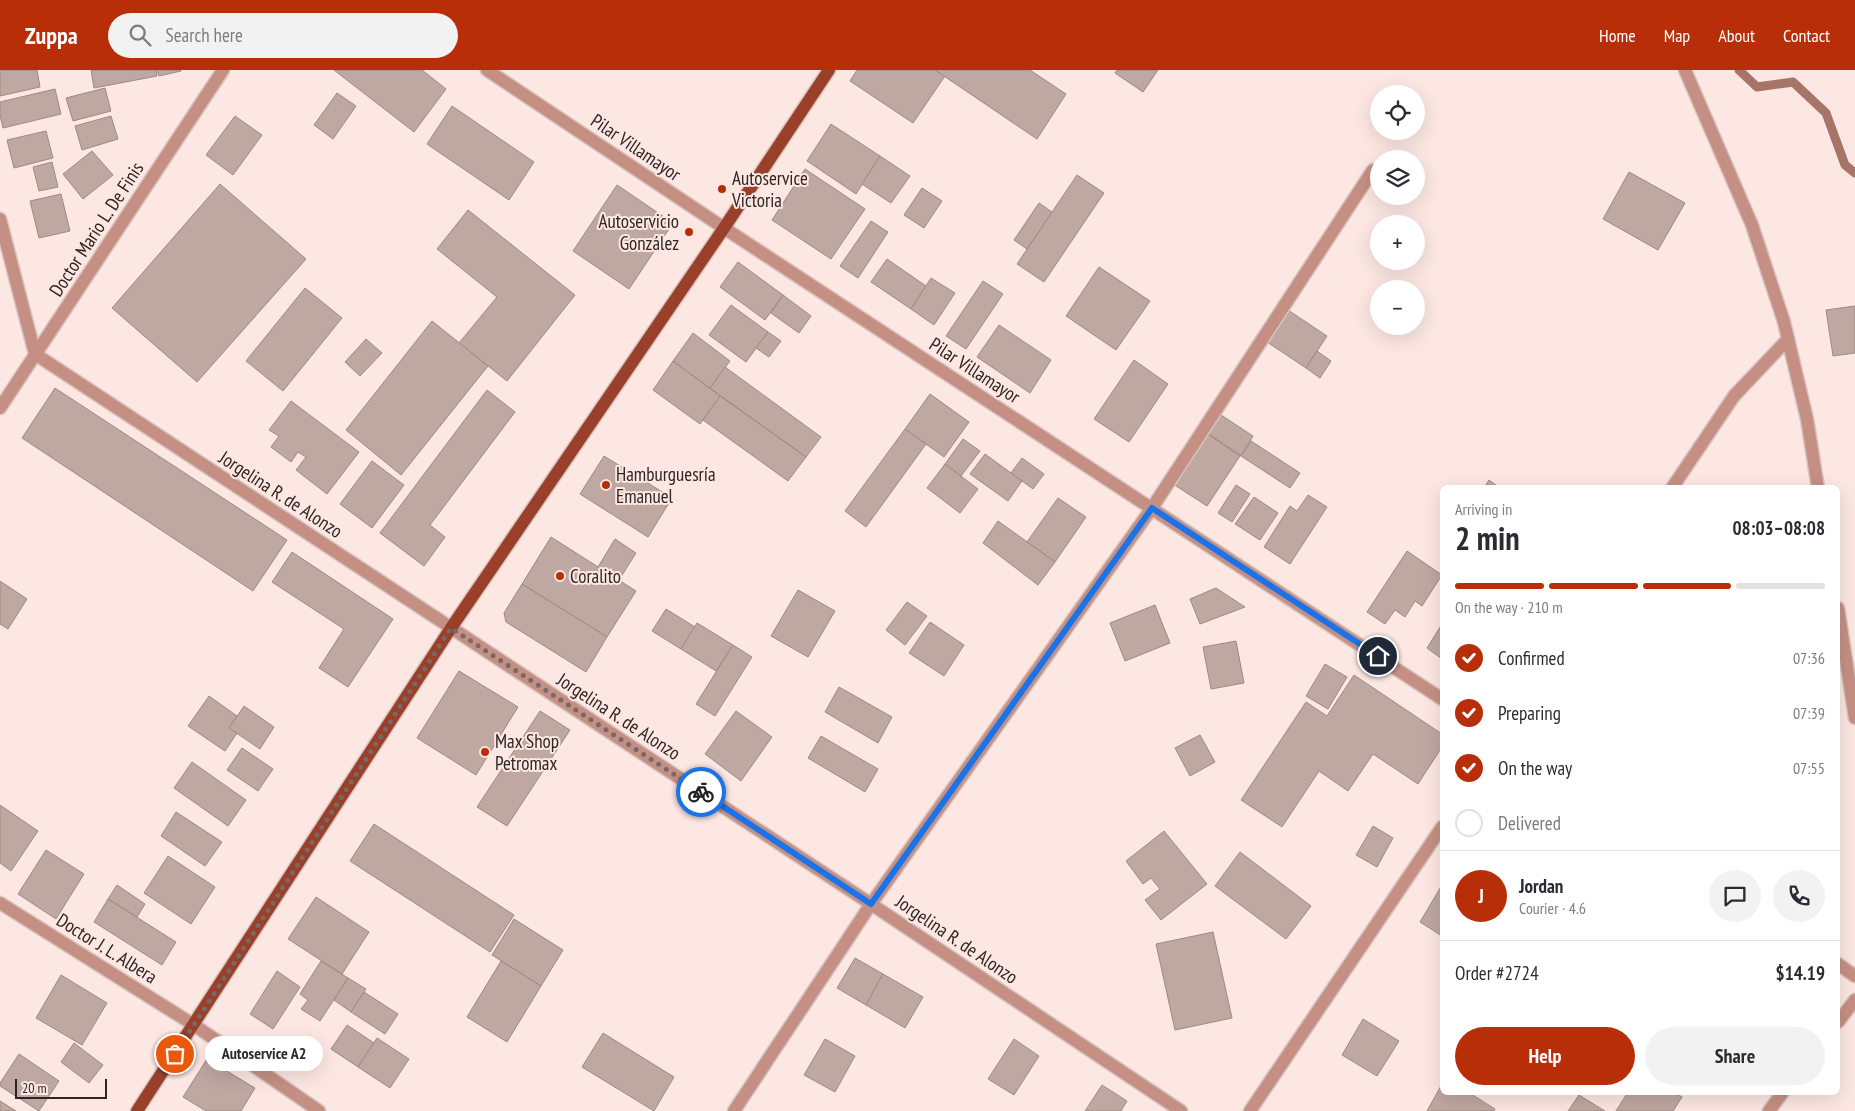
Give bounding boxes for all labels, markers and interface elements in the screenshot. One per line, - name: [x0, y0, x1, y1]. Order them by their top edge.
- search box: [108, 13, 458, 58]
- text: Zuppa: [25, 20, 78, 51]
- icon: search: [126, 21, 154, 49]
- text: Search here: [166, 23, 243, 47]
- text: Home: [1599, 24, 1636, 47]
- text: Map: [1664, 24, 1690, 47]
- text: About: [1718, 24, 1755, 47]
- text: Contact: [1783, 24, 1830, 47]
- map controls: [1370, 85, 1425, 335]
- button: locate: [1370, 85, 1425, 140]
- street label: Pilar Villamayor: [586, 108, 686, 186]
- button: layers: [1370, 150, 1425, 205]
- street label: Doctor Mario L. De Finis: [44, 157, 148, 301]
- place label: Autoservice Victoria: [731, 166, 808, 212]
- marker: Autoservice Victoria: [716, 183, 728, 195]
- place label: Autoservicio González: [598, 209, 679, 255]
- button: +: [1370, 215, 1425, 270]
- marker: Autoservicio González: [683, 226, 695, 238]
- button: −: [1370, 280, 1425, 335]
- street label: Pilar Villamayor: [925, 332, 1026, 409]
- street label: Jorgelina R. de Alonzo: [214, 445, 347, 543]
- place label: Hamburguesría Emanuel: [616, 462, 716, 508]
- marker: Hamburguesría Emanuel: [600, 479, 612, 491]
- text: Arriving in: [1455, 499, 1512, 519]
- text: 08:03–08:08: [1732, 516, 1825, 540]
- text: 2 min: [1455, 517, 1520, 559]
- place label: Coralito: [570, 564, 621, 588]
- marker: Coralito: [554, 570, 566, 582]
- text: On the way · 210 m: [1455, 597, 1563, 617]
- pin: [1357, 635, 1399, 677]
- icon: home: [1364, 642, 1392, 670]
- icon: check: [1455, 644, 1483, 672]
- text: Confirmed: [1498, 646, 1565, 670]
- text: 07:36: [1793, 648, 1825, 668]
- street label: Jorgelina R. de Alonzo: [552, 667, 685, 765]
- icon: check: [1455, 699, 1483, 727]
- text: Preparing: [1498, 701, 1561, 725]
- text: 07:39: [1793, 703, 1825, 723]
- place label: Max Shop Petromax: [495, 729, 559, 775]
- marker: Max Shop Petromax: [479, 746, 491, 758]
- icon: check: [1455, 754, 1483, 782]
- text: On the way: [1498, 756, 1572, 780]
- text: 07:55: [1793, 758, 1825, 778]
- courier: [676, 767, 726, 817]
- icon: bike: [687, 778, 715, 806]
- text: Delivered: [1498, 811, 1561, 835]
- button: chat: [1709, 870, 1761, 922]
- button: phone: [1773, 870, 1825, 922]
- text: Jordan: [1519, 874, 1563, 898]
- text: J: [1478, 884, 1484, 908]
- street label: Jorgelina R. de Alonzo: [891, 889, 1023, 989]
- text: Courier · 4.6: [1519, 898, 1586, 918]
- street label: Doctor J. L. Albera: [52, 908, 162, 988]
- text: Order #2724: [1455, 961, 1539, 985]
- text: $14.19: [1776, 961, 1825, 985]
- button: Help: [1455, 1027, 1635, 1085]
- button: Share: [1645, 1027, 1825, 1085]
- pin: [154, 1033, 196, 1075]
- callout: Autoservice A2: [205, 1036, 322, 1072]
- icon: bag: [161, 1040, 189, 1068]
- text: Autoservice A2: [222, 1043, 306, 1063]
- scale bar: [15, 1076, 108, 1099]
- text: 20 m: [22, 1079, 47, 1097]

